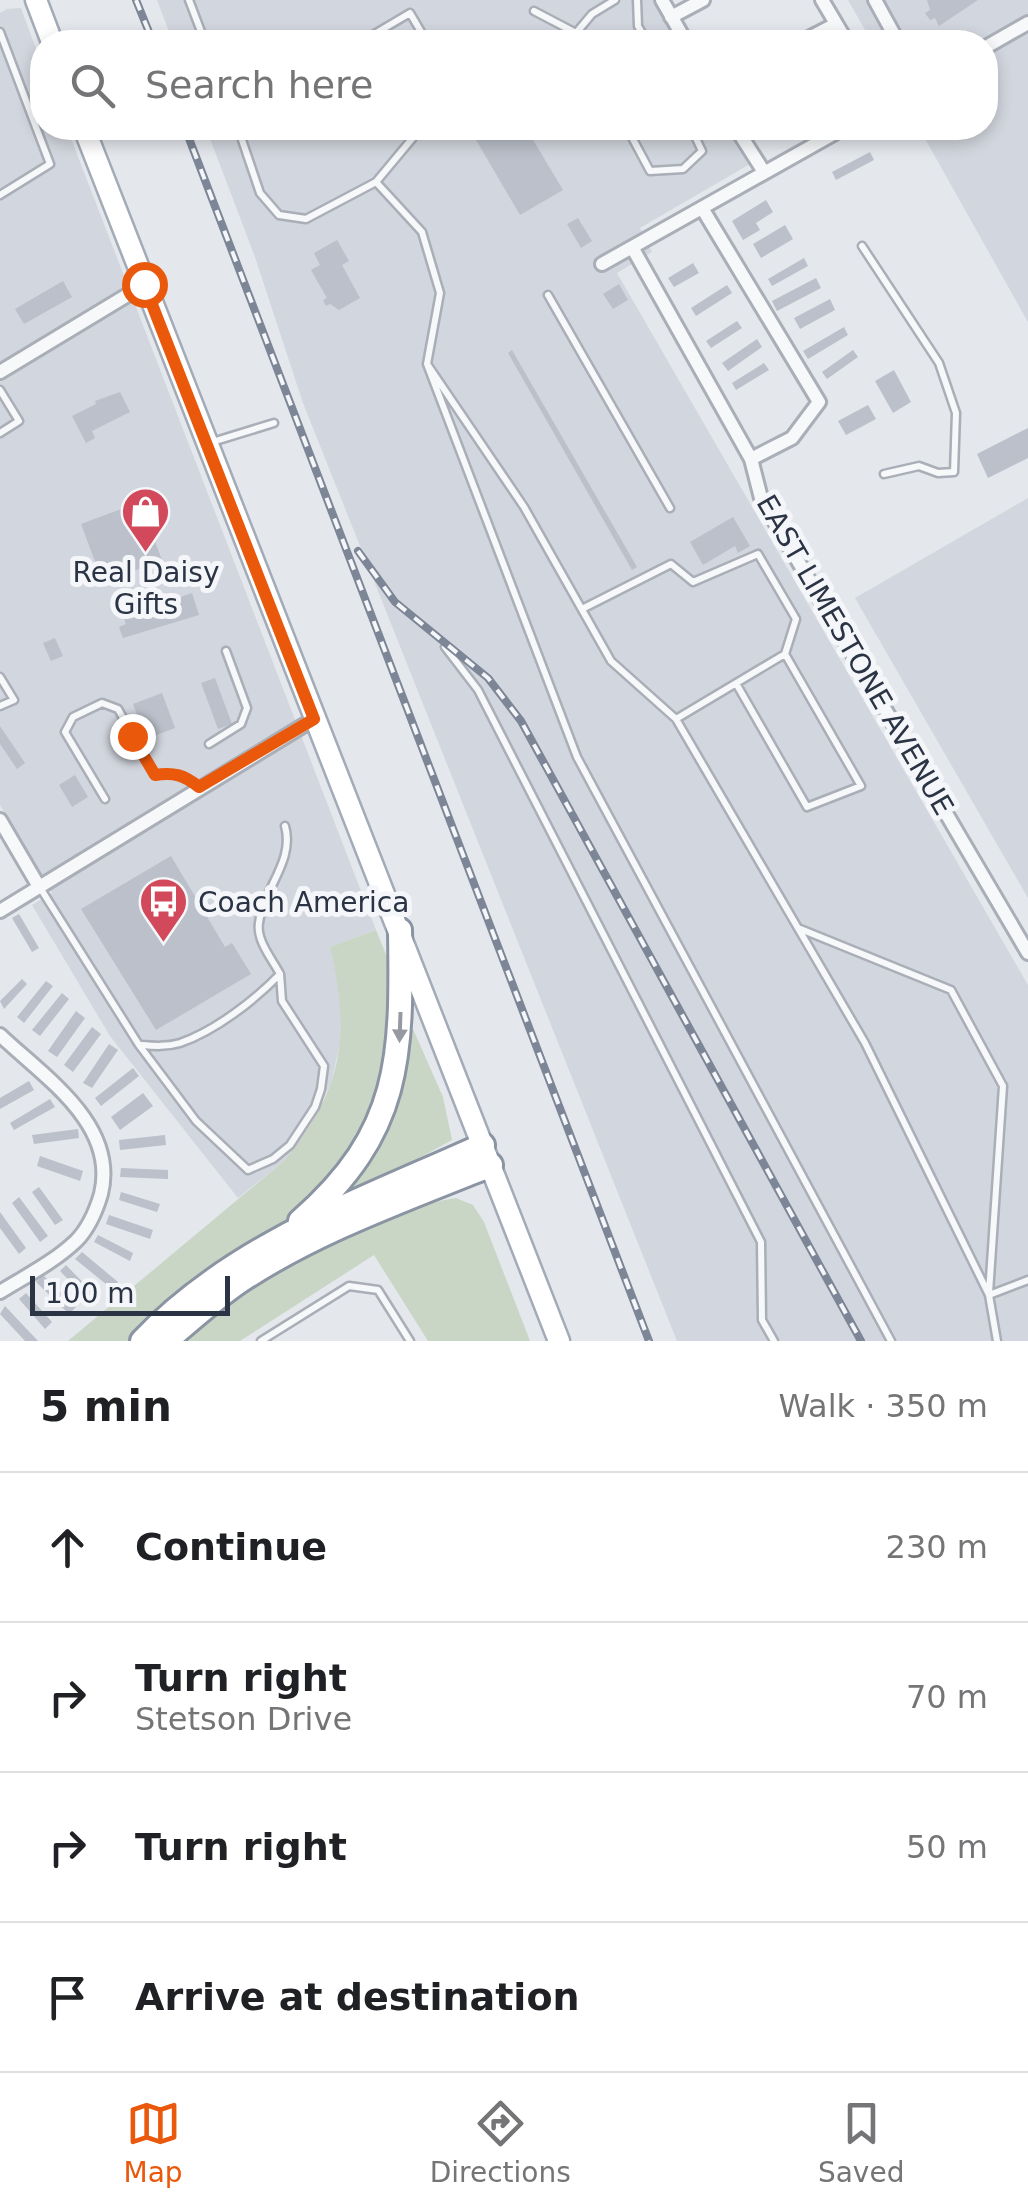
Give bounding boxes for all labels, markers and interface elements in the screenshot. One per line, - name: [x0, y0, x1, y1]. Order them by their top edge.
- search box: [30, 30, 998, 140]
- icon: search: [65, 58, 120, 113]
- text: Search here: [145, 63, 373, 107]
- route start: [122, 262, 168, 308]
- shop icon: Real Daisy Gifts: [120, 486, 172, 554]
- street label: EAST LIMESTONE AVENUE: [750, 489, 960, 821]
- place label: Real Daisy Gifts: [73, 556, 219, 621]
- route end: [110, 714, 156, 760]
- bus stop icon: Coach America: [137, 876, 189, 944]
- place label: Coach America: [198, 886, 409, 919]
- one-way arrow: [392, 1012, 408, 1044]
- scale bar: [30, 1271, 230, 1316]
- text: 100 m: [45, 1277, 135, 1310]
- text: 5 min: [40, 1382, 172, 1431]
- text: Walk · 350 m: [778, 1387, 988, 1425]
- icon: ahead: [40, 1520, 95, 1575]
- text: Continue: [135, 1525, 327, 1569]
- text: 230 m: [886, 1528, 988, 1566]
- text: Turn right: [135, 1656, 347, 1700]
- icon: right: [40, 1670, 95, 1725]
- text: 70 m: [906, 1678, 988, 1716]
- text: Stetson Drive: [135, 1700, 352, 1738]
- icon: right: [40, 1820, 95, 1875]
- text: Turn right: [135, 1825, 347, 1869]
- text: 50 m: [906, 1828, 988, 1866]
- icon: arrive: [40, 1970, 95, 2025]
- text: Arrive at destination: [135, 1975, 580, 2019]
- tab: Map: [124, 2096, 183, 2189]
- tab: Directions: [430, 2096, 571, 2189]
- tab: Saved: [818, 2096, 904, 2189]

